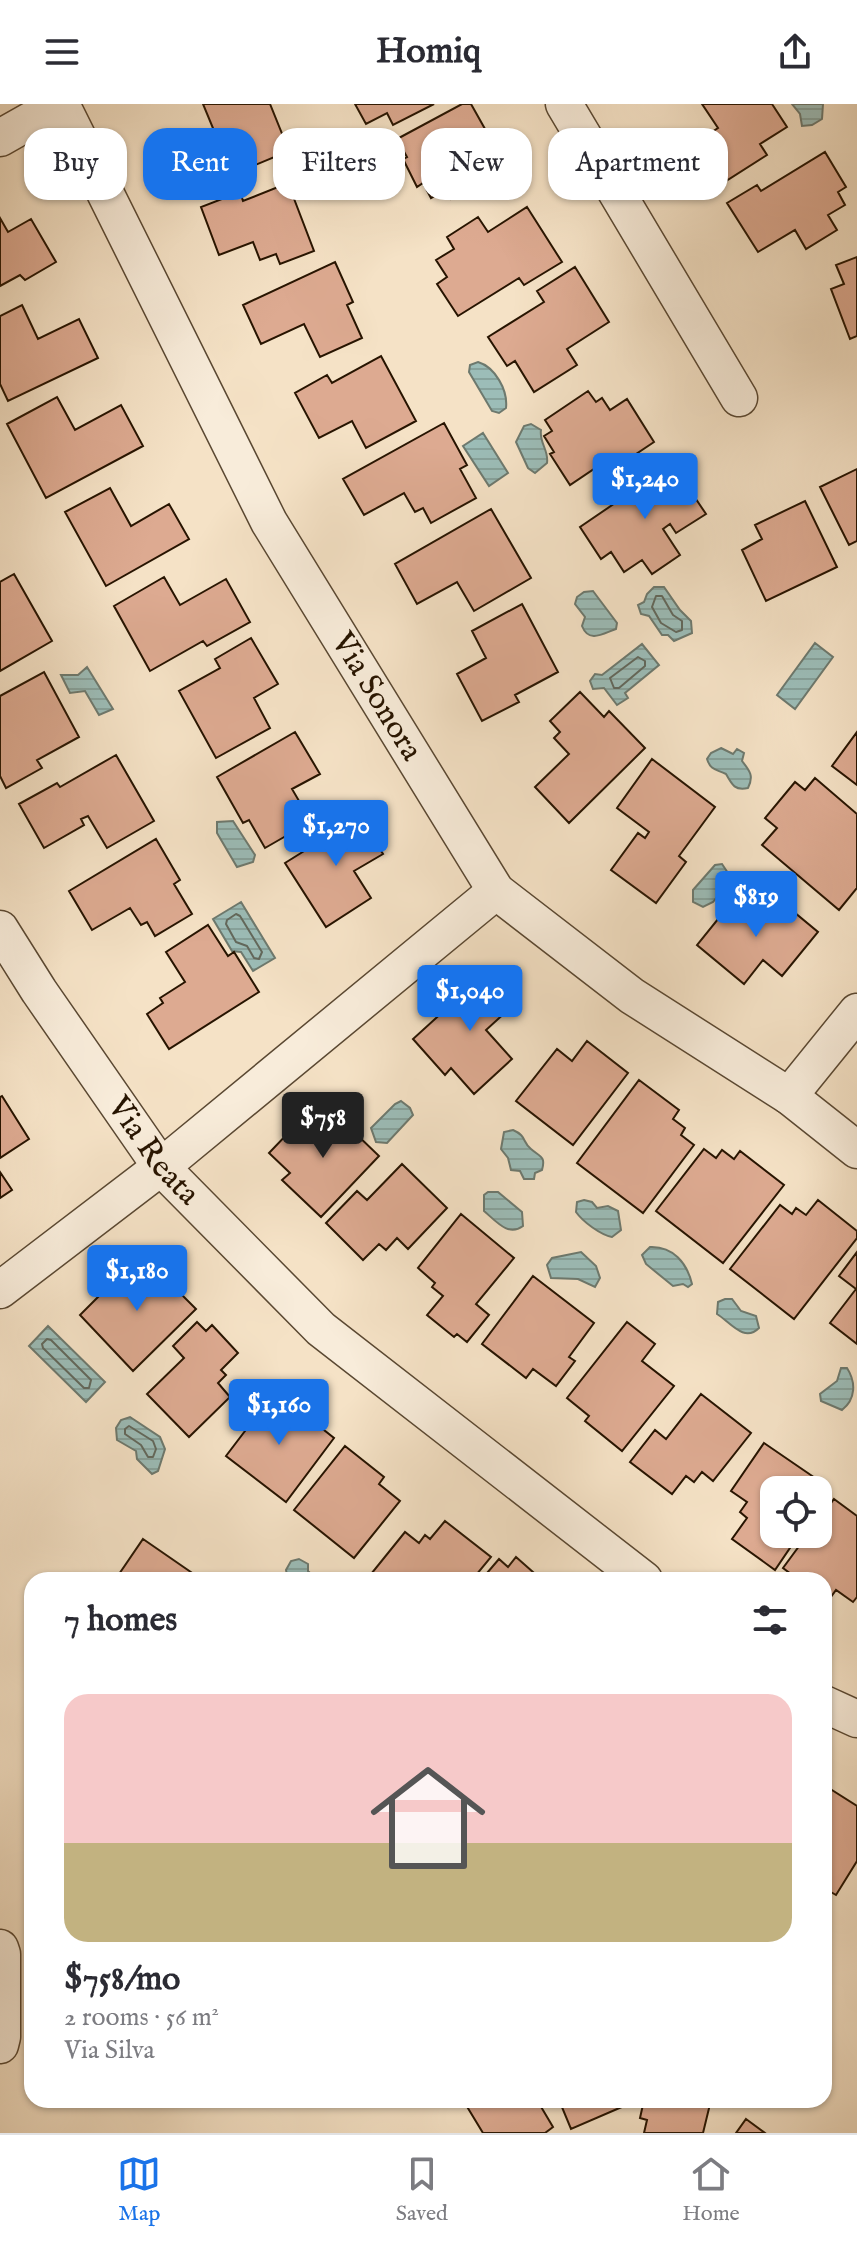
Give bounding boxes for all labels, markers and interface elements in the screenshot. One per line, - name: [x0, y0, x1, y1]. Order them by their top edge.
- text: Homiq: [376, 29, 481, 75]
- icon: menu: [40, 30, 84, 74]
- icon: share: [773, 30, 817, 74]
- chip: Buy: [24, 128, 127, 200]
- chip: Rent: [143, 128, 257, 200]
- chip: Filters: [273, 128, 405, 200]
- chip: New: [421, 128, 532, 200]
- chip: Apartment: [548, 128, 728, 200]
- pin: $1,240: [580, 453, 710, 521]
- text: $1,240: [611, 462, 679, 495]
- street label: Via Sonora: [321, 624, 432, 769]
- pin: $1,270: [271, 800, 401, 868]
- text: $1,270: [302, 809, 370, 842]
- pin: $819: [709, 871, 803, 939]
- text: $819: [733, 880, 779, 913]
- pin: $1,040: [405, 965, 535, 1033]
- text: $1,040: [435, 974, 505, 1007]
- street label: Via Reata: [97, 1088, 208, 1215]
- pin: $758: [276, 1092, 370, 1160]
- text: $758: [300, 1101, 346, 1134]
- pin: $1,180: [72, 1245, 202, 1313]
- text: $1,180: [105, 1254, 169, 1287]
- pin: $1,160: [214, 1379, 344, 1447]
- text: $1,160: [247, 1388, 311, 1421]
- map controls: [760, 1476, 832, 1548]
- button: locate: [760, 1476, 832, 1548]
- icon: filters: [748, 1598, 792, 1642]
- text: 7 homes: [64, 1599, 177, 1642]
- icon: home: [356, 1746, 500, 1890]
- text: $758/mo: [64, 1958, 180, 2001]
- text: 2 rooms · 56 m²: [64, 2001, 219, 2034]
- text: Via Silva: [64, 2034, 155, 2067]
- tab: Map: [117, 2152, 161, 2228]
- tab: Saved: [396, 2152, 448, 2228]
- tab: Home: [682, 2152, 740, 2228]

